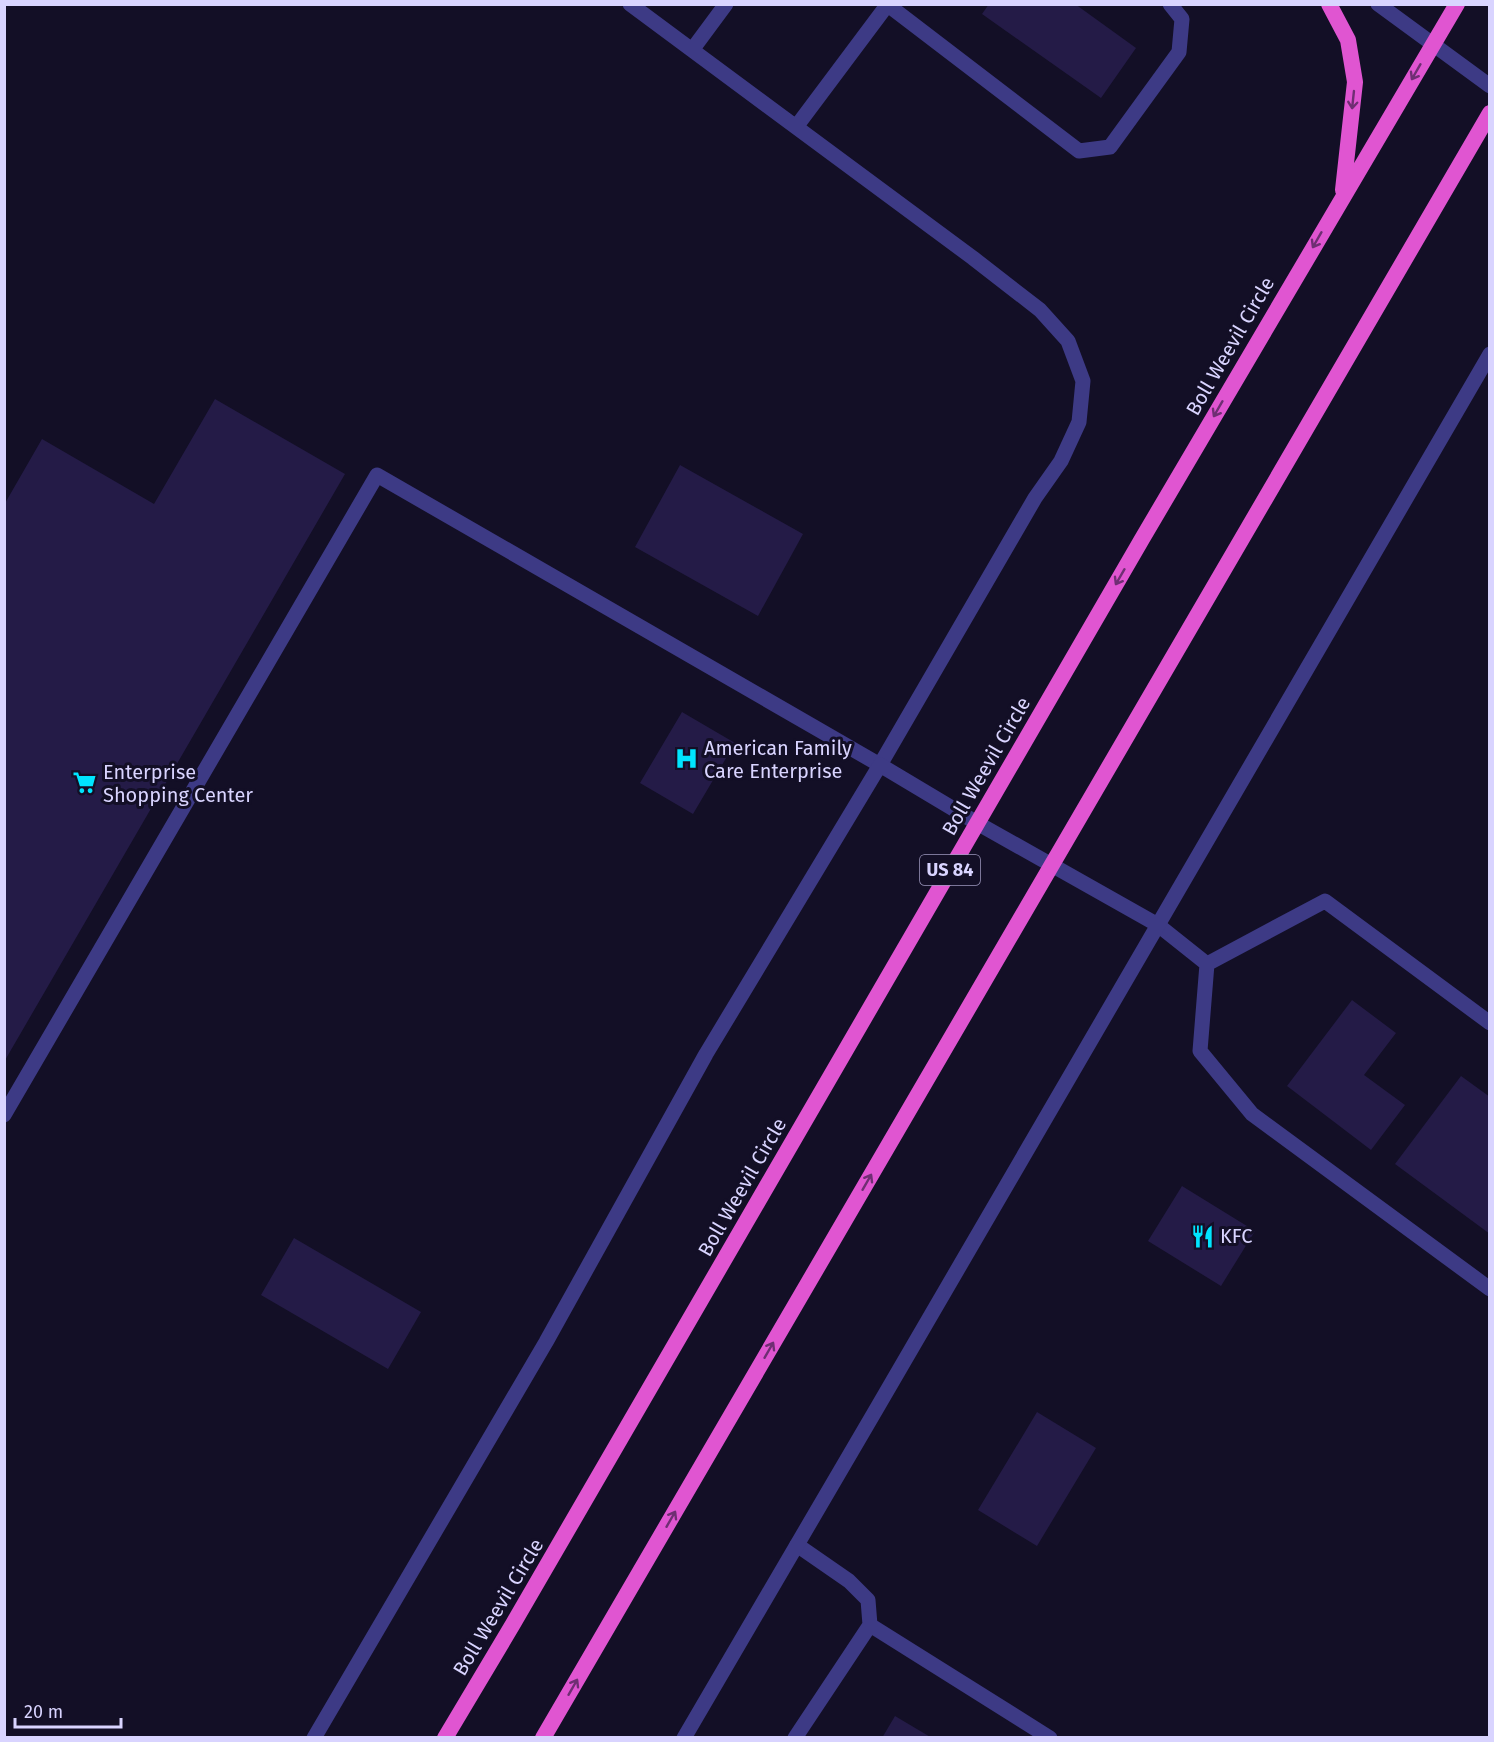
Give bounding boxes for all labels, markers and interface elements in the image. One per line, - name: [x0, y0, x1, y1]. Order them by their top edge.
- one-way arrow: [1409, 63, 1421, 80]
- one-way arrow: [1347, 89, 1358, 109]
- one-way arrow: [1310, 231, 1322, 248]
- street label: Boll Weevil Circle: [1181, 273, 1279, 419]
- one-way arrow: [1212, 400, 1224, 417]
- one-way arrow: [1113, 568, 1125, 585]
- street label: Boll Weevil Circle: [937, 693, 1035, 839]
- place label: American Family Care Enterprise: [704, 736, 852, 783]
- hospital icon: American Family Care Enterprise: [673, 746, 699, 772]
- place label: Enterprise Shopping Center: [103, 760, 253, 807]
- supermarket icon: Enterprise Shopping Center: [72, 770, 98, 796]
- road number: US 84: [920, 855, 980, 885]
- street label: Boll Weevil Circle: [693, 1114, 791, 1260]
- one-way arrow: [862, 1174, 874, 1191]
- restaurant icon: KFC: [1189, 1223, 1215, 1249]
- place label: KFC: [1220, 1224, 1252, 1248]
- one-way arrow: [763, 1342, 775, 1359]
- one-way arrow: [666, 1510, 677, 1528]
- street label: Boll Weevil Circle: [448, 1534, 548, 1680]
- one-way arrow: [567, 1679, 579, 1696]
- scale bar: [15, 1691, 122, 1729]
- text: 20 m: [24, 1701, 63, 1723]

